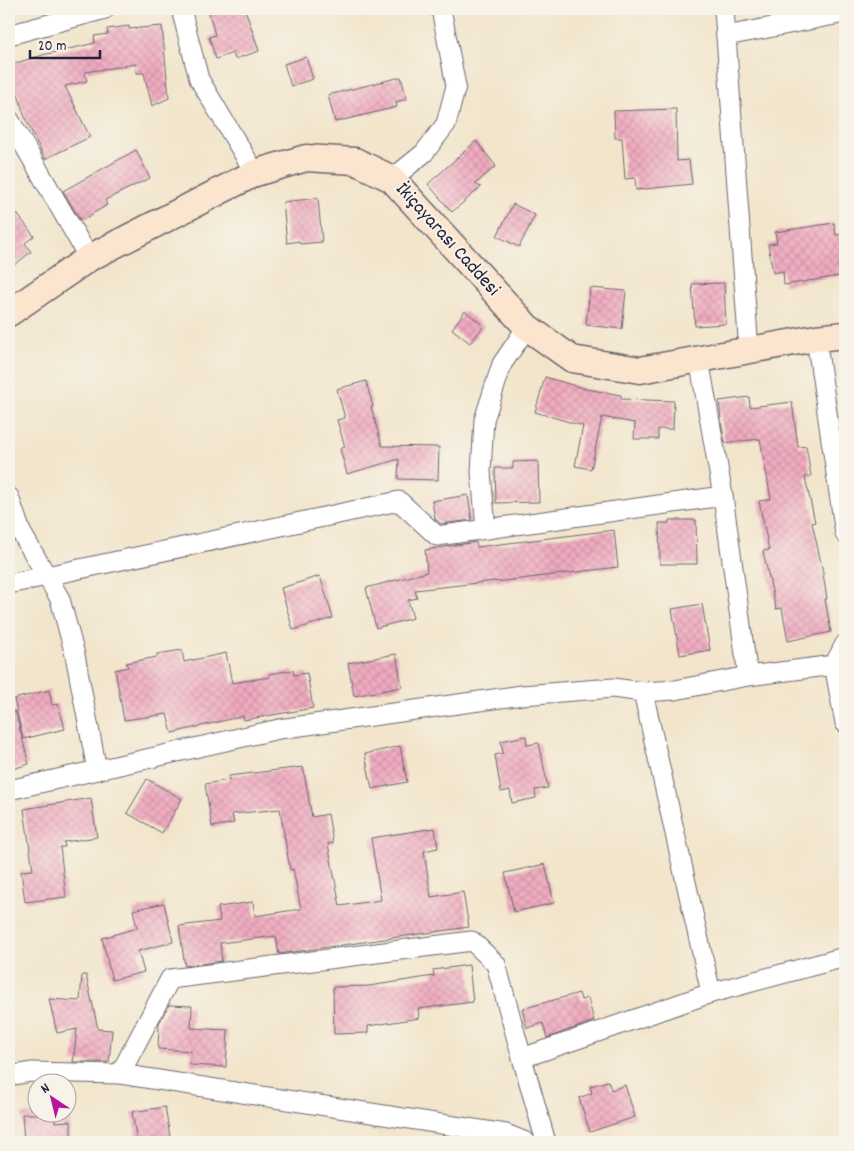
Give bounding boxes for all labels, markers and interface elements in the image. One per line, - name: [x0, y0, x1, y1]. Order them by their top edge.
- scale bar: [30, 28, 100, 60]
- text: 20 m: [38, 36, 66, 58]
- street label: İkiçayarası Caddesi: [388, 177, 506, 303]
- north arrow: [28, 1074, 78, 1124]
- text: N: [37, 1079, 54, 1099]

